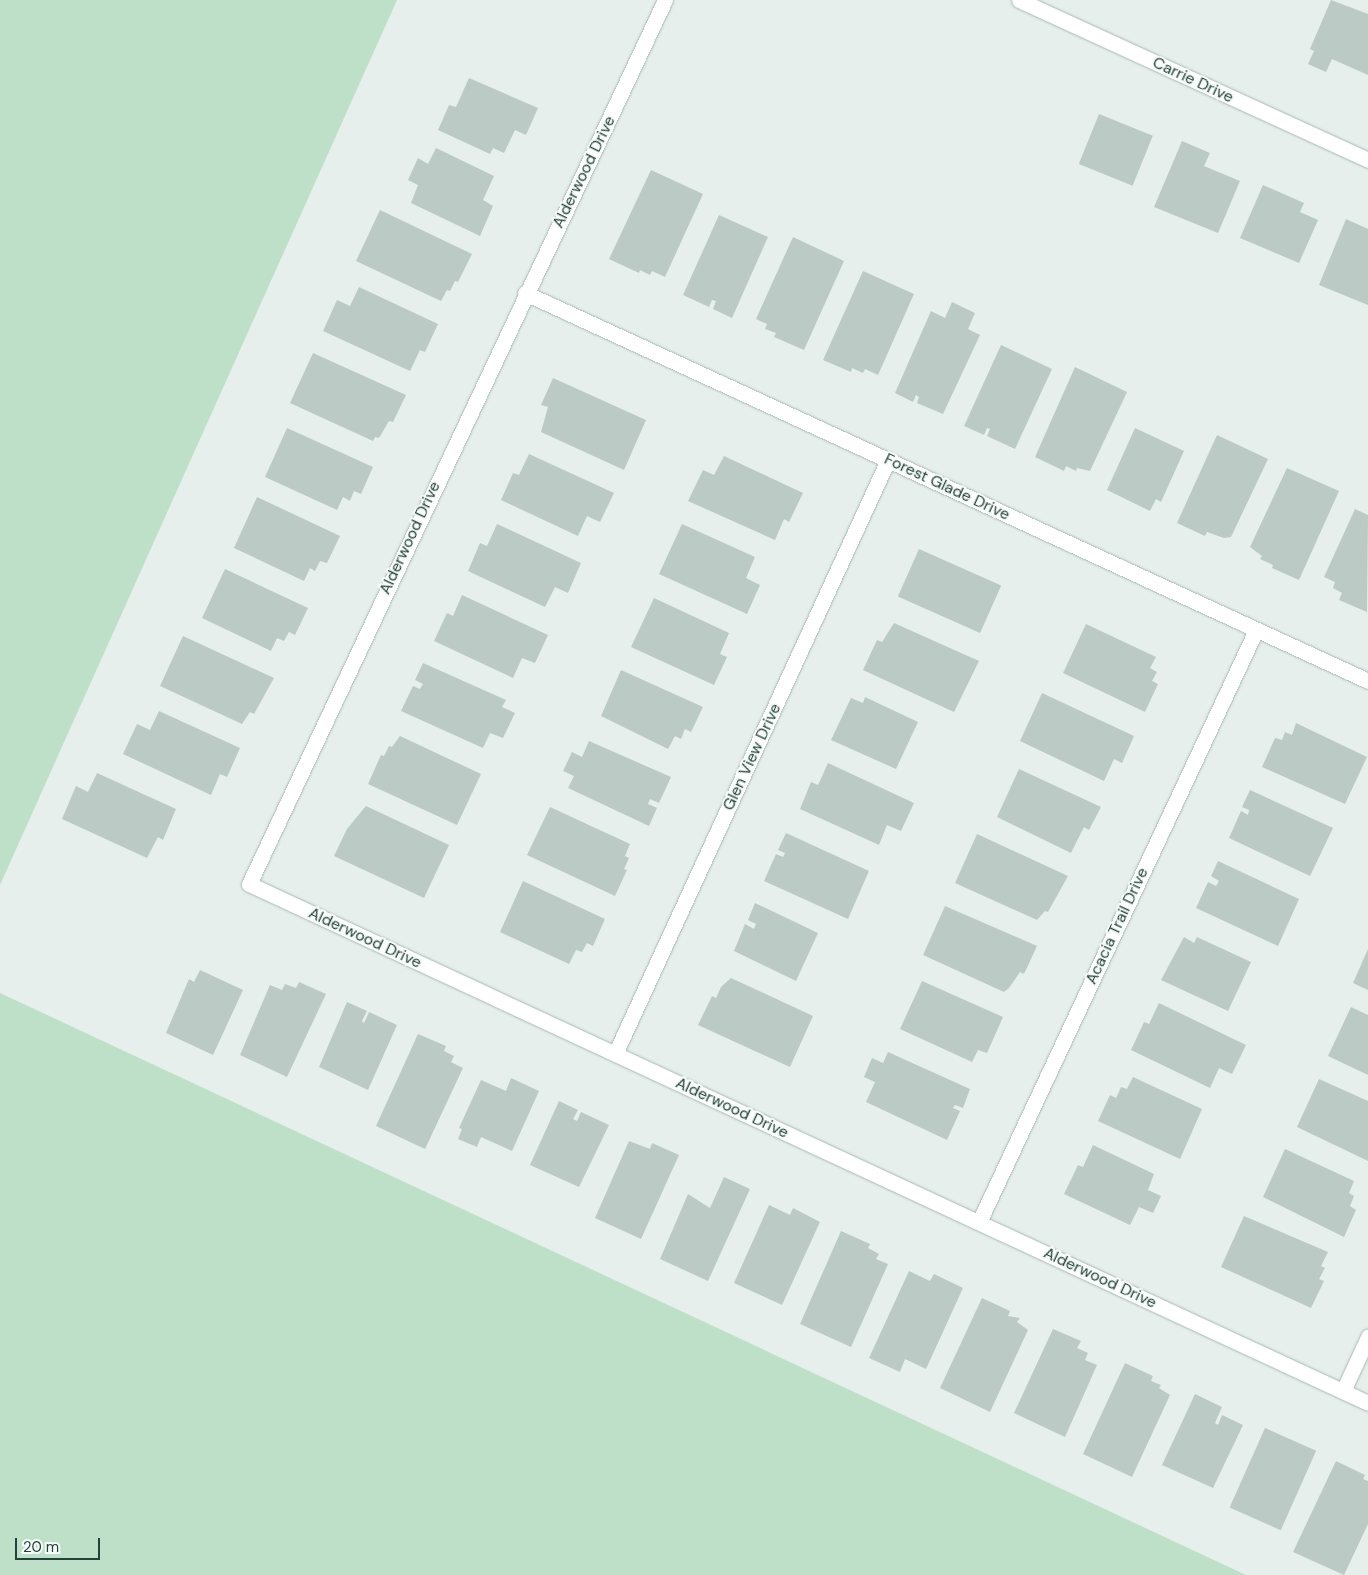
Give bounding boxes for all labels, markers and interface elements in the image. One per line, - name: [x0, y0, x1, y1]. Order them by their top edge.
- street label: Carrie Drive: [1149, 53, 1237, 107]
- street label: Alderwood Drive: [549, 113, 619, 231]
- street label: Forest Glade Drive: [881, 450, 1013, 524]
- street label: Alderwood Drive: [375, 479, 445, 597]
- street label: Glen View Drive: [719, 700, 785, 814]
- street label: Acacia Trail Drive: [1082, 865, 1152, 987]
- street label: Alderwood Drive: [306, 903, 424, 973]
- street label: Alderwood Drive: [673, 1073, 791, 1143]
- street label: Alderwood Drive: [1041, 1243, 1159, 1313]
- scale bar: [18, 1528, 102, 1560]
- text: 20 m: [23, 1537, 59, 1557]

